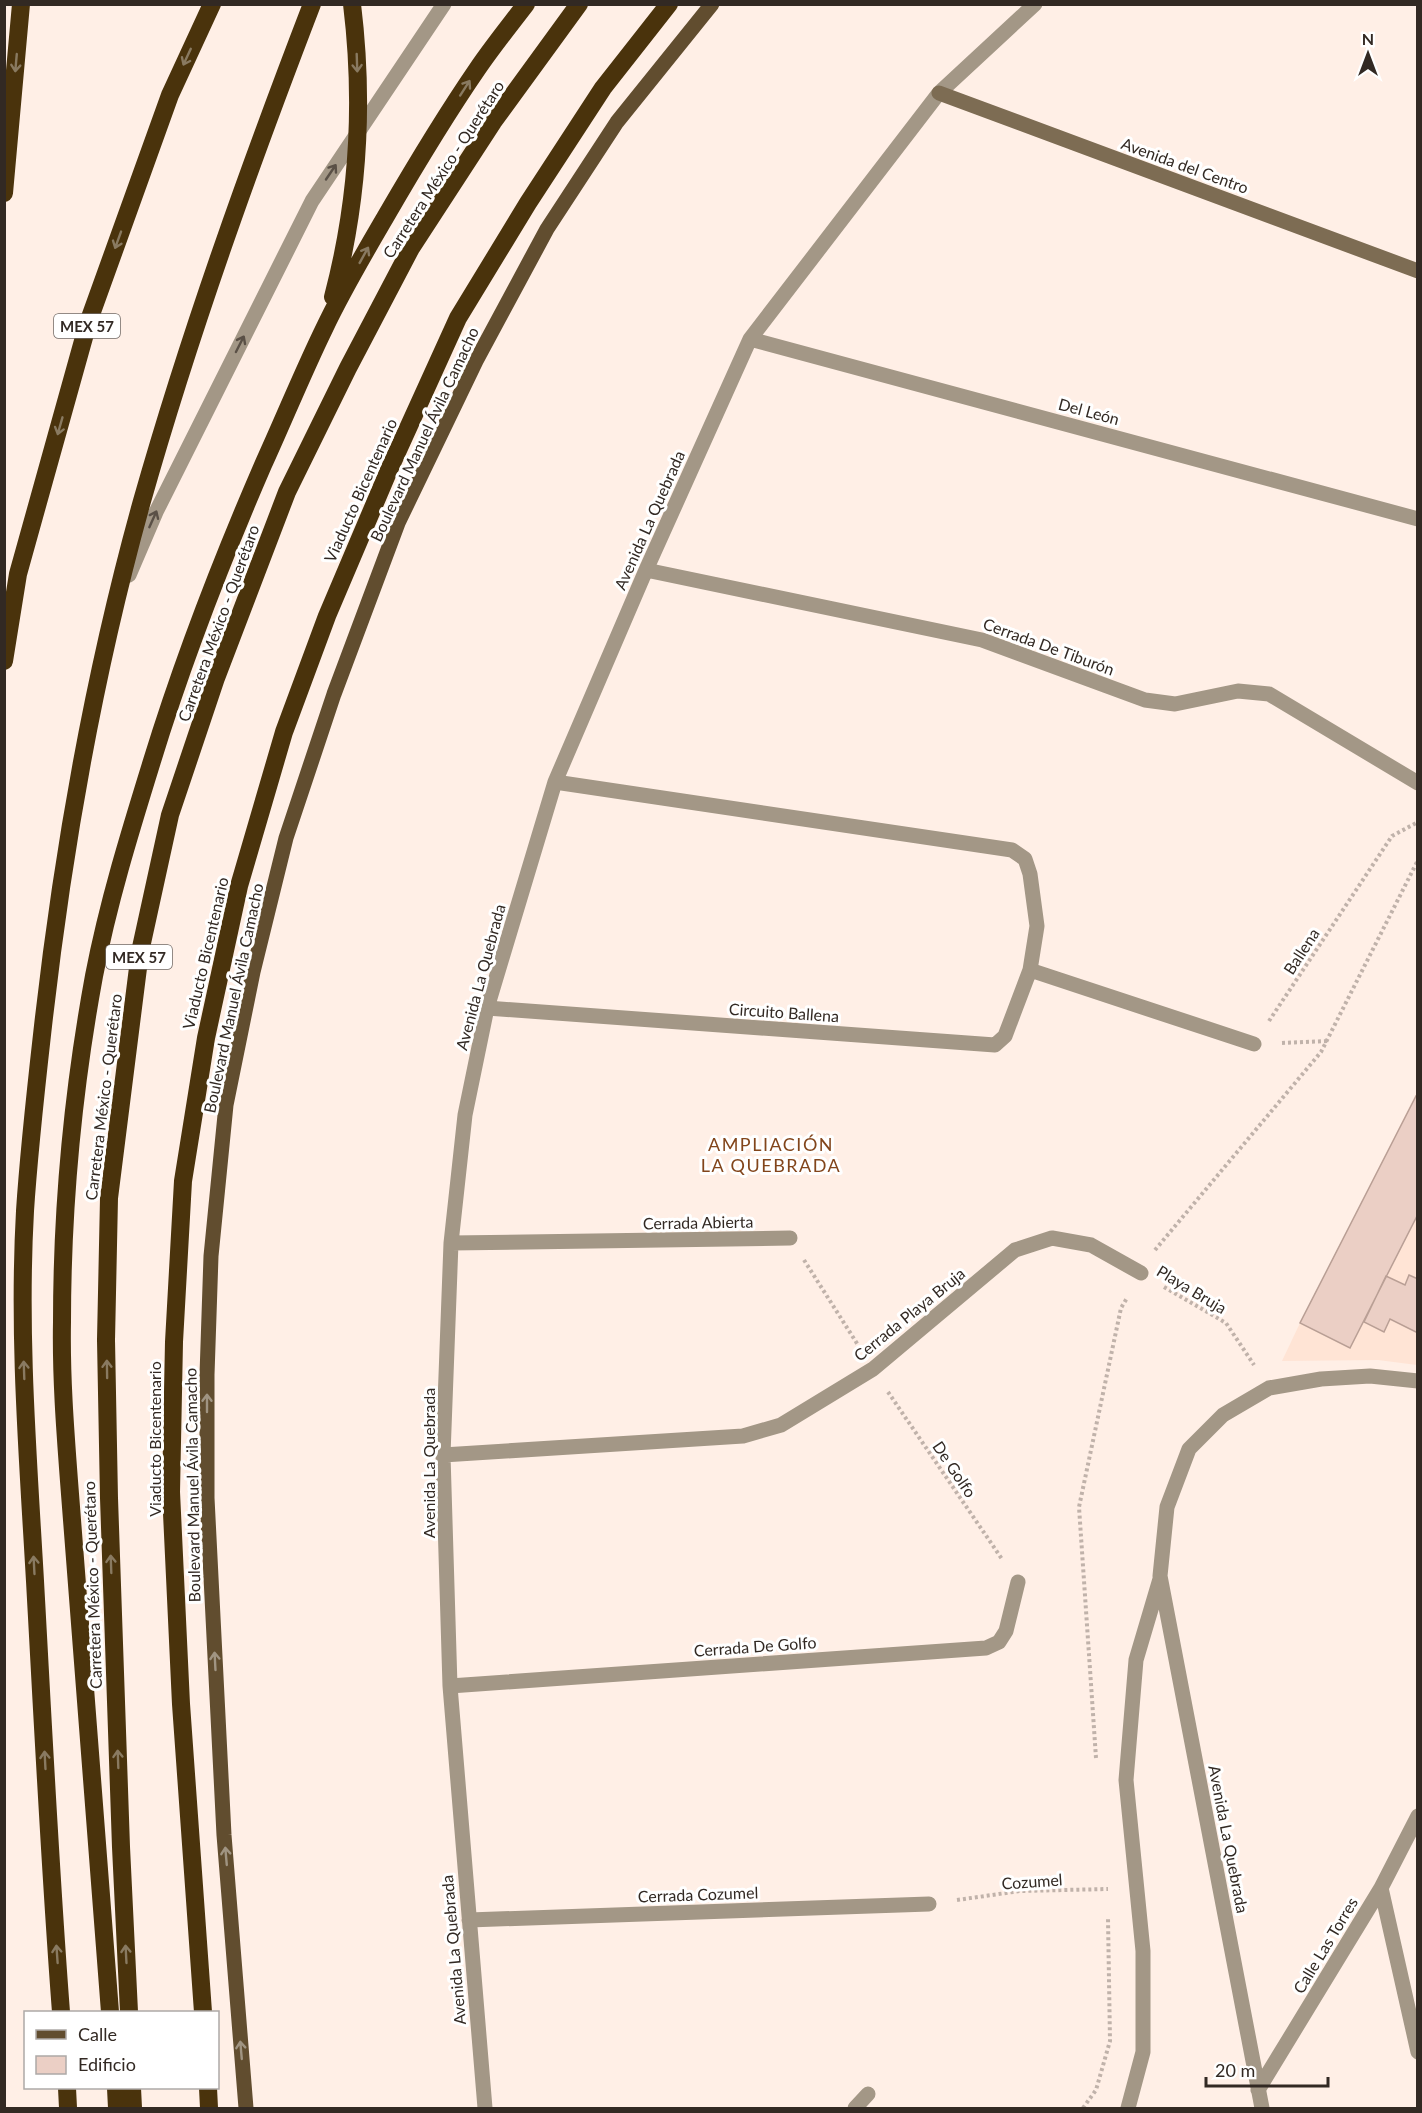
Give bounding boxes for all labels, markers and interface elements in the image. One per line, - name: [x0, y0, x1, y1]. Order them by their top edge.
- north arrow: [1338, 24, 1398, 84]
- text: N: [1362, 29, 1374, 48]
- one-way arrow: [181, 48, 193, 66]
- one-way arrow: [10, 52, 21, 72]
- one-way arrow: [351, 52, 362, 72]
- street label: Carretera México - Querétaro: [378, 77, 508, 261]
- one-way arrow: [459, 80, 471, 97]
- street label: Avenida del Centro: [1119, 133, 1251, 197]
- one-way arrow: [325, 165, 337, 181]
- one-way arrow: [112, 230, 123, 249]
- one-way arrow: [358, 247, 370, 264]
- road number: MEX 57: [54, 314, 120, 338]
- street label: Boulevard Manuel Ávila Camacho: [366, 324, 482, 544]
- one-way arrow: [234, 336, 246, 354]
- street label: Del León: [1056, 394, 1122, 428]
- street label: Viaducto Bicentenario: [320, 415, 400, 565]
- one-way arrow: [53, 416, 65, 435]
- street label: Avenida La Quebrada: [610, 447, 688, 593]
- one-way arrow: [148, 510, 159, 529]
- street label: Carretera México - Querétaro: [174, 522, 262, 724]
- street label: Cerrada De Tiburón: [981, 613, 1117, 679]
- street label: Viaducto Bicentenario: [178, 875, 232, 1031]
- street label: Boulevard Manuel Ávila Camacho: [199, 881, 267, 1115]
- street label: Avenida La Quebrada: [451, 902, 509, 1052]
- street label: Ballena: [1279, 924, 1323, 978]
- road number: MEX 57: [106, 945, 172, 969]
- street label: Carretera México - Querétaro: [81, 993, 125, 1201]
- street label: Circuito Ballena: [728, 999, 840, 1025]
- district label: AMPLIACIÓN LA QUEBRADA: [701, 1133, 841, 1176]
- street label: Cerrada Abierta: [643, 1212, 753, 1232]
- street label: Playa Bruja: [1154, 1261, 1230, 1317]
- street label: Cerrada Playa Bruja: [850, 1263, 968, 1365]
- one-way arrow: [101, 1360, 112, 1380]
- one-way arrow: [18, 1361, 30, 1381]
- street label: Viaducto Bicentenario: [145, 1361, 164, 1517]
- street label: Boulevard Manuel Ávila Camacho: [180, 1368, 204, 1602]
- street label: Avenida La Quebrada: [419, 1388, 438, 1538]
- one-way arrow: [201, 1394, 213, 1414]
- street label: De Golfo: [929, 1437, 981, 1501]
- street label: Carretera México - Querétaro: [79, 1481, 105, 1689]
- one-way arrow: [28, 1555, 39, 1575]
- one-way arrow: [105, 1555, 117, 1575]
- street label: Cerrada De Golfo: [693, 1632, 817, 1660]
- one-way arrow: [210, 1652, 221, 1672]
- one-way arrow: [39, 1750, 50, 1770]
- one-way arrow: [112, 1750, 123, 1770]
- street label: Avenida La Quebrada: [1205, 1763, 1253, 1915]
- one-way arrow: [220, 1846, 231, 1866]
- street label: Cozumel: [1001, 1869, 1063, 1893]
- street label: Avenida La Quebrada: [437, 1874, 469, 2026]
- street label: Cerrada Cozumel: [637, 1882, 759, 1906]
- street label: Calle Las Torres: [1289, 1893, 1361, 1996]
- one-way arrow: [51, 1945, 62, 1965]
- one-way arrow: [120, 1945, 131, 1965]
- legend: [24, 2011, 219, 2089]
- text: Calle: [78, 2023, 117, 2045]
- one-way arrow: [236, 2041, 247, 2061]
- scale bar: [1206, 2050, 1328, 2088]
- text: Edificio: [78, 2053, 136, 2075]
- text: 20 m: [1215, 2059, 1255, 2081]

